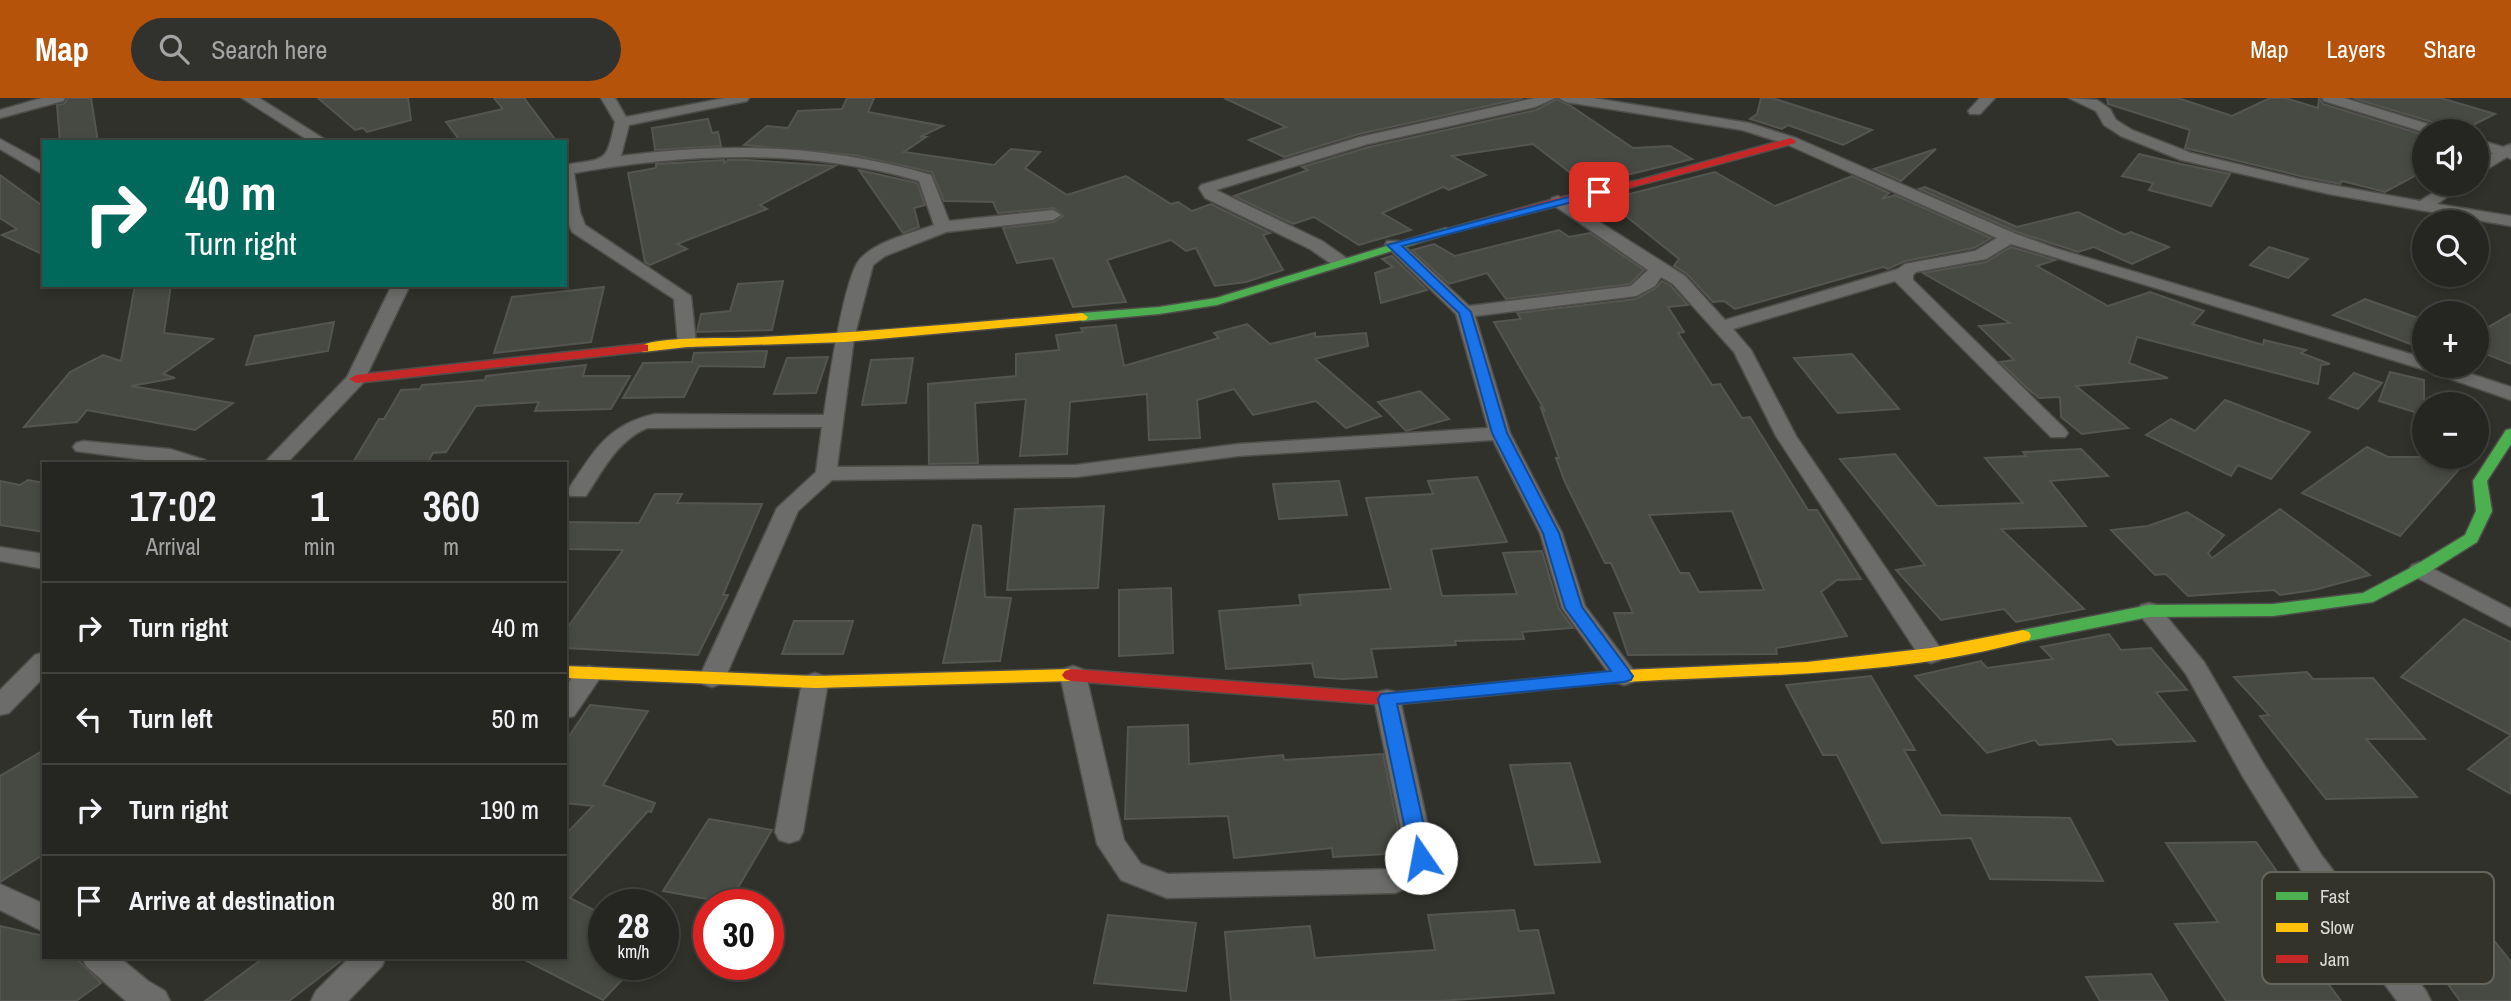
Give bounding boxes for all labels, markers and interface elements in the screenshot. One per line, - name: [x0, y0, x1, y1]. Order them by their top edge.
- search box: [131, 18, 621, 81]
- text: Map: [35, 27, 89, 71]
- icon: search: [155, 30, 193, 68]
- text: Search here: [211, 32, 327, 67]
- text: Map: [2250, 33, 2288, 65]
- text: Layers: [2326, 33, 2385, 65]
- text: Share: [2423, 33, 2476, 65]
- map controls: [2412, 119, 2489, 469]
- button: sound: [2412, 119, 2489, 196]
- text: 40 m: [185, 159, 277, 225]
- pin: [1569, 162, 1629, 222]
- icon: right: [70, 168, 161, 259]
- icon: arrive: [1580, 173, 1618, 211]
- button: search: [2412, 210, 2489, 287]
- text: Turn right: [185, 222, 297, 265]
- button: +: [2412, 301, 2489, 378]
- button: −: [2412, 392, 2489, 469]
- text: 17:02: [129, 478, 217, 534]
- text: 1: [310, 478, 329, 534]
- text: 360: [422, 478, 480, 534]
- text: Arrival: [146, 531, 200, 562]
- text: min: [304, 531, 335, 562]
- text: m: [443, 531, 459, 562]
- icon: right: [70, 609, 108, 647]
- text: Turn right: [129, 610, 228, 645]
- text: 40 m: [492, 610, 539, 645]
- icon: left: [70, 700, 108, 738]
- text: Turn left: [129, 701, 213, 736]
- text: 50 m: [492, 701, 539, 736]
- icon: right: [70, 791, 108, 829]
- text: Turn right: [129, 792, 228, 827]
- text: 190 m: [480, 792, 539, 827]
- position arrow: [1384, 821, 1458, 895]
- legend: [2262, 872, 2494, 984]
- icon: arrive: [70, 882, 108, 920]
- text: Arrive at destination: [129, 883, 335, 918]
- text: 80 m: [492, 883, 539, 918]
- text: Fast: [2320, 883, 2350, 909]
- speed limit sign: 30: [693, 889, 784, 980]
- text: 28: [618, 902, 649, 949]
- text: Slow: [2320, 914, 2355, 940]
- text: km/h: [618, 939, 650, 964]
- text: Jam: [2320, 946, 2349, 972]

